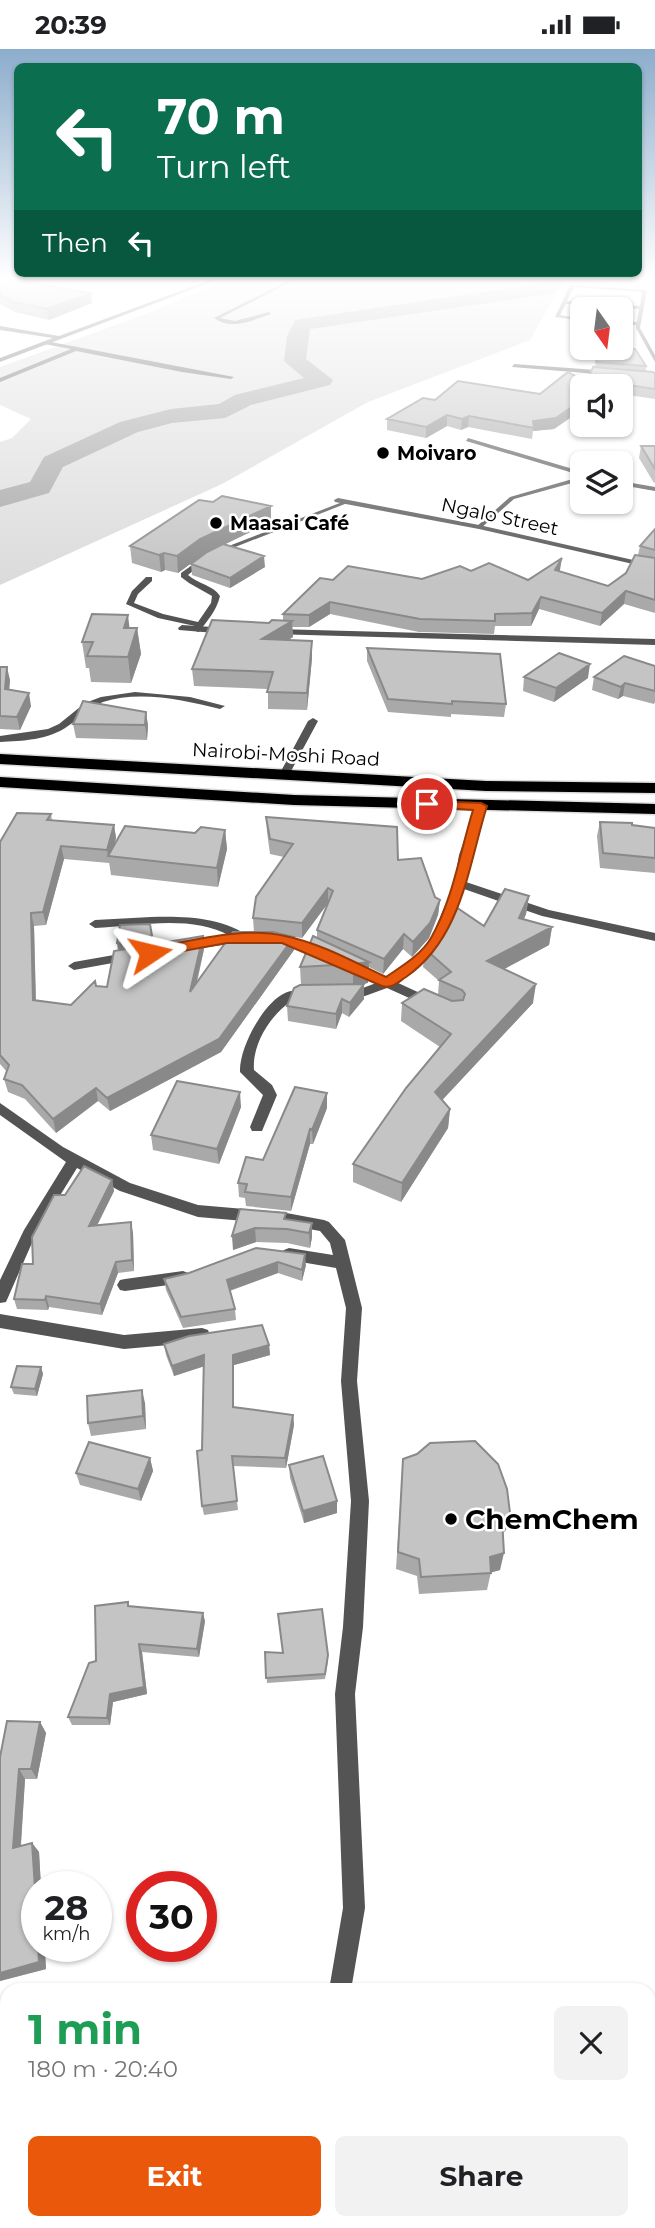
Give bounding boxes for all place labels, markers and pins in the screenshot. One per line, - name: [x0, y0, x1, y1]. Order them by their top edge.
- place label: Moivaro: [397, 442, 476, 465]
- marker: Moivaro: [375, 445, 391, 461]
- place label: Maasai Café: [230, 512, 349, 535]
- marker: Maasai Café: [208, 515, 224, 531]
- pin: [397, 774, 457, 834]
- place label: ChemChem: [465, 1502, 639, 1536]
- marker: ChemChem: [443, 1511, 459, 1527]

